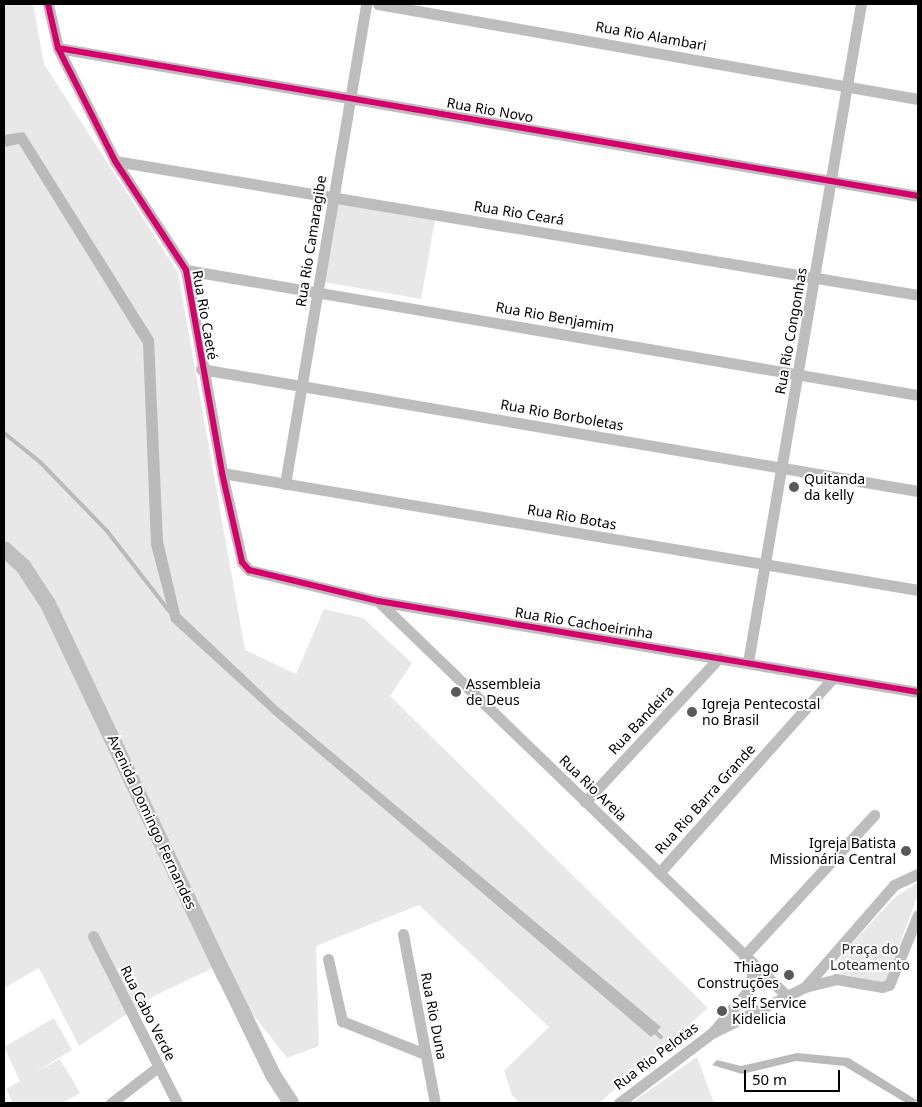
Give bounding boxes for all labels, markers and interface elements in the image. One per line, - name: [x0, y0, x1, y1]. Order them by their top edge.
- street label: Rua Rio Alambari: [594, 18, 708, 54]
- street label: Rua Rio Novo: [445, 94, 535, 126]
- street label: Rua Rio Camaragibe: [292, 174, 330, 308]
- street label: Rua Rio Ceará: [473, 198, 565, 228]
- street label: Rua Rio Congonhas: [772, 266, 810, 396]
- street label: Rua Rio Caeté: [189, 269, 221, 361]
- street label: Rua Rio Benjamim: [494, 298, 616, 336]
- street label: Rua Rio Borboletas: [499, 396, 625, 434]
- place label: Quitanda da kelly: [804, 471, 865, 504]
- marker: Quitanda da kelly: [788, 481, 800, 493]
- street label: Rua Rio Botas: [526, 501, 618, 533]
- street label: Rua Rio Cachoeirinha: [514, 604, 654, 642]
- place label: Assembleia de Deus: [466, 676, 541, 709]
- street label: Rua Bandeira: [605, 682, 677, 758]
- marker: Assembleia de Deus: [450, 686, 462, 698]
- place label: Igreja Pentecostal no Brasil: [702, 696, 820, 729]
- marker: Igreja Pentecostal no Brasil: [686, 706, 698, 718]
- street label: Avenida Domingo Fernandes: [104, 732, 200, 912]
- street label: Rua Rio Barra Grande: [651, 741, 759, 857]
- street label: Rua Rio Areia: [556, 752, 630, 824]
- place label: Igreja Batista Missionária Central: [769, 835, 896, 868]
- marker: Igreja Batista Missionária Central: [900, 845, 912, 857]
- park label: Praça do Loteamento: [830, 941, 910, 974]
- place label: Thiago Construções: [697, 959, 779, 992]
- street label: Rua Cabo Verde: [117, 963, 179, 1063]
- marker: Thiago Construções: [783, 969, 795, 981]
- street label: Rua Rio Duna: [417, 971, 451, 1061]
- place label: Self Service Kidelicia: [732, 995, 806, 1028]
- marker: Self Service Kidelicia: [716, 1005, 728, 1017]
- street label: Rua Rio Pelotas: [610, 1019, 702, 1093]
- scale bar: [747, 1060, 843, 1092]
- text: 50 m: [752, 1069, 787, 1089]

